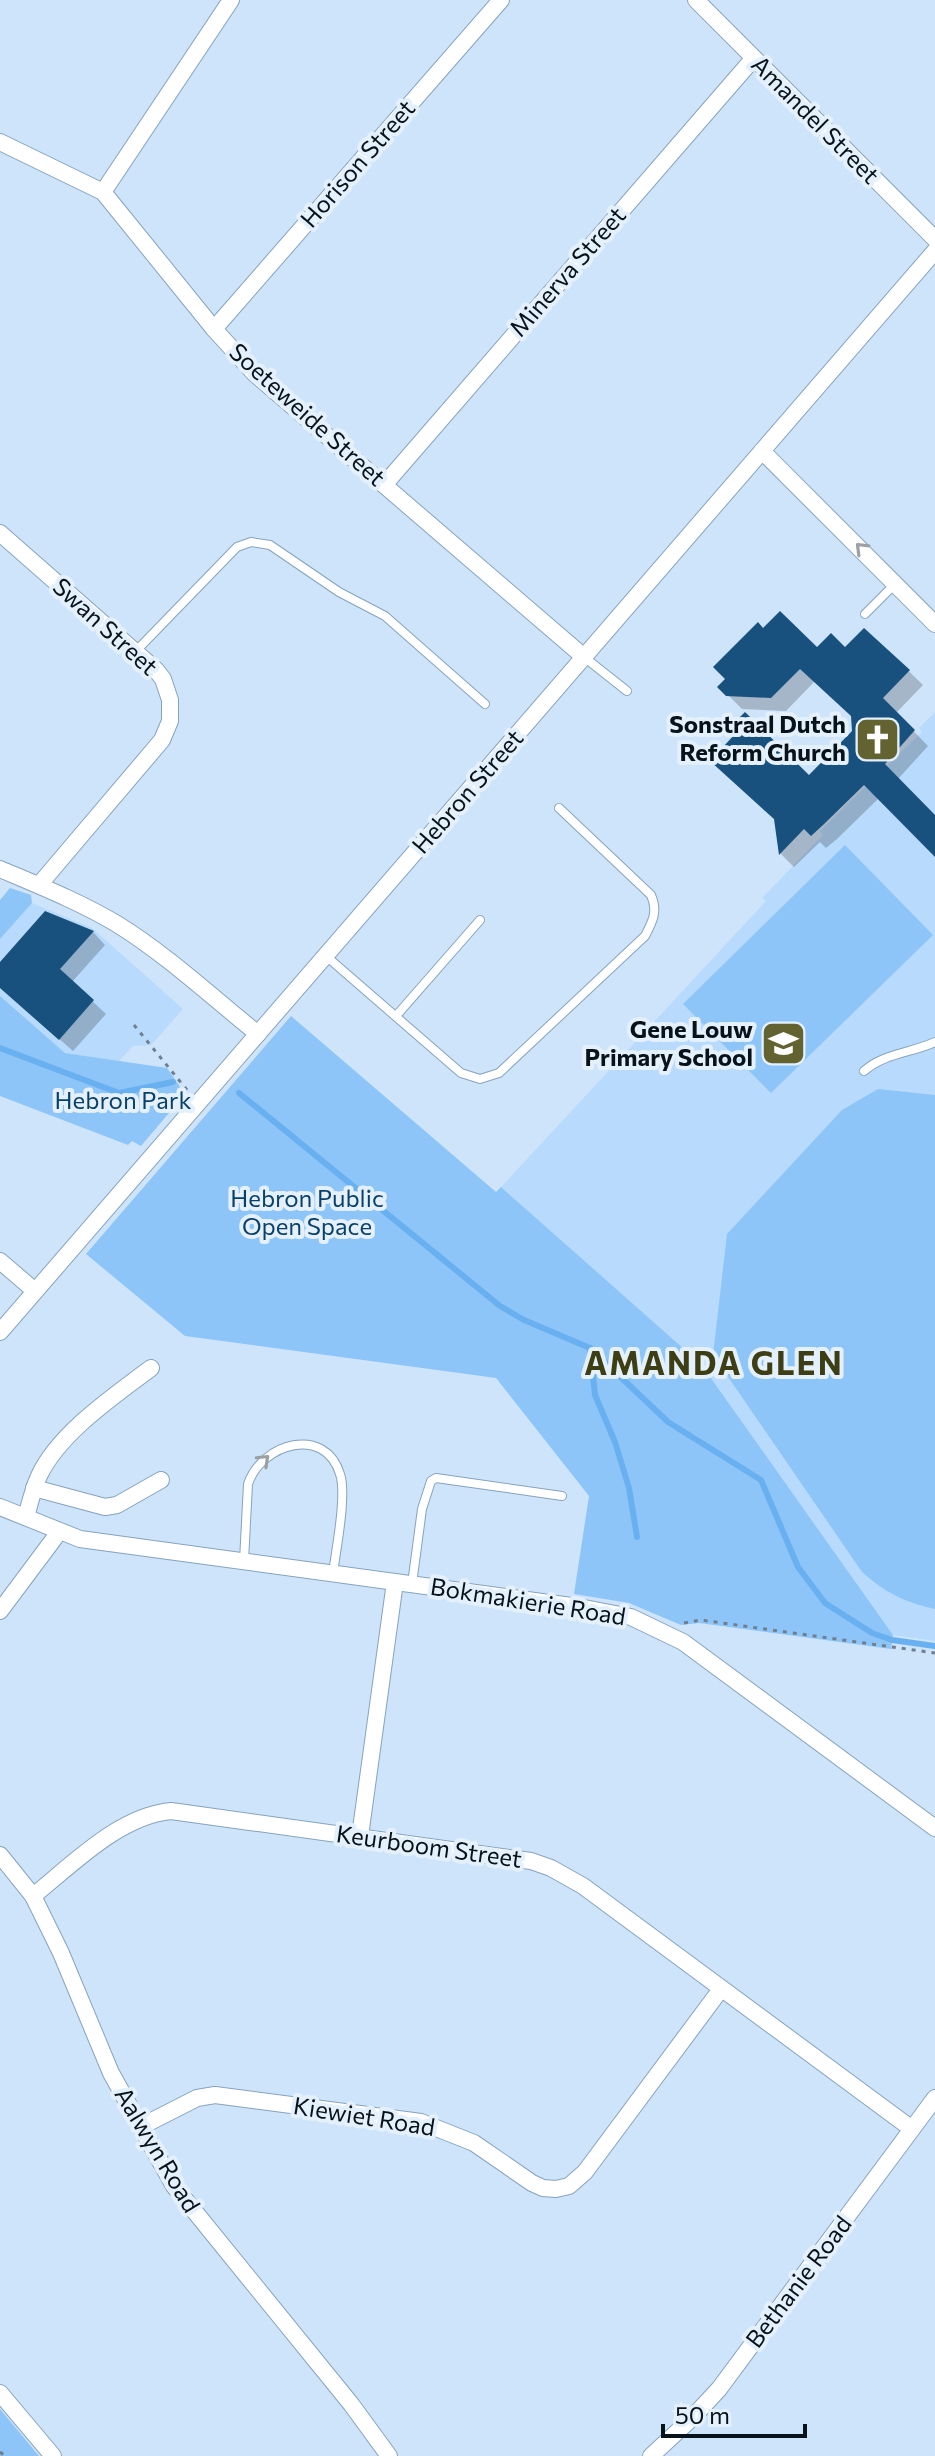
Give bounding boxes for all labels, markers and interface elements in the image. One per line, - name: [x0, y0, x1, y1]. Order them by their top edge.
- street label: Amandel Street: [746, 49, 886, 189]
- street label: Horison Street: [294, 93, 420, 233]
- street label: Minerva Street: [503, 200, 631, 342]
- street label: Soeteweide Street: [224, 336, 392, 492]
- one-way arrow: [855, 543, 870, 557]
- street label: Swan Street: [48, 571, 165, 681]
- place label: Sonstraal Dutch Reform Church: [669, 709, 846, 766]
- church icon: Sonstraal Dutch Reform Church: [853, 715, 901, 763]
- street label: Hebron Street: [405, 723, 529, 859]
- place label: Gene Louw Primary School: [584, 1014, 753, 1071]
- school or university icon: Gene Louw Primary School: [760, 1020, 808, 1068]
- park label: Hebron Park: [55, 1085, 191, 1114]
- park label: Hebron Public Open Space: [230, 1183, 384, 1240]
- district label: AMANDA GLEN: [584, 1342, 844, 1382]
- one-way arrow: [255, 1455, 269, 1470]
- street label: Bokmakierie Road: [429, 1571, 628, 1630]
- street label: Keurboom Street: [335, 1818, 524, 1873]
- street label: Aalwyn Road: [110, 2081, 207, 2217]
- street label: Kiewiet Road: [291, 2090, 437, 2141]
- street label: Bethanie Road: [739, 2210, 857, 2353]
- scale bar: [663, 2388, 805, 2438]
- text: 50 m: [675, 2400, 730, 2429]

